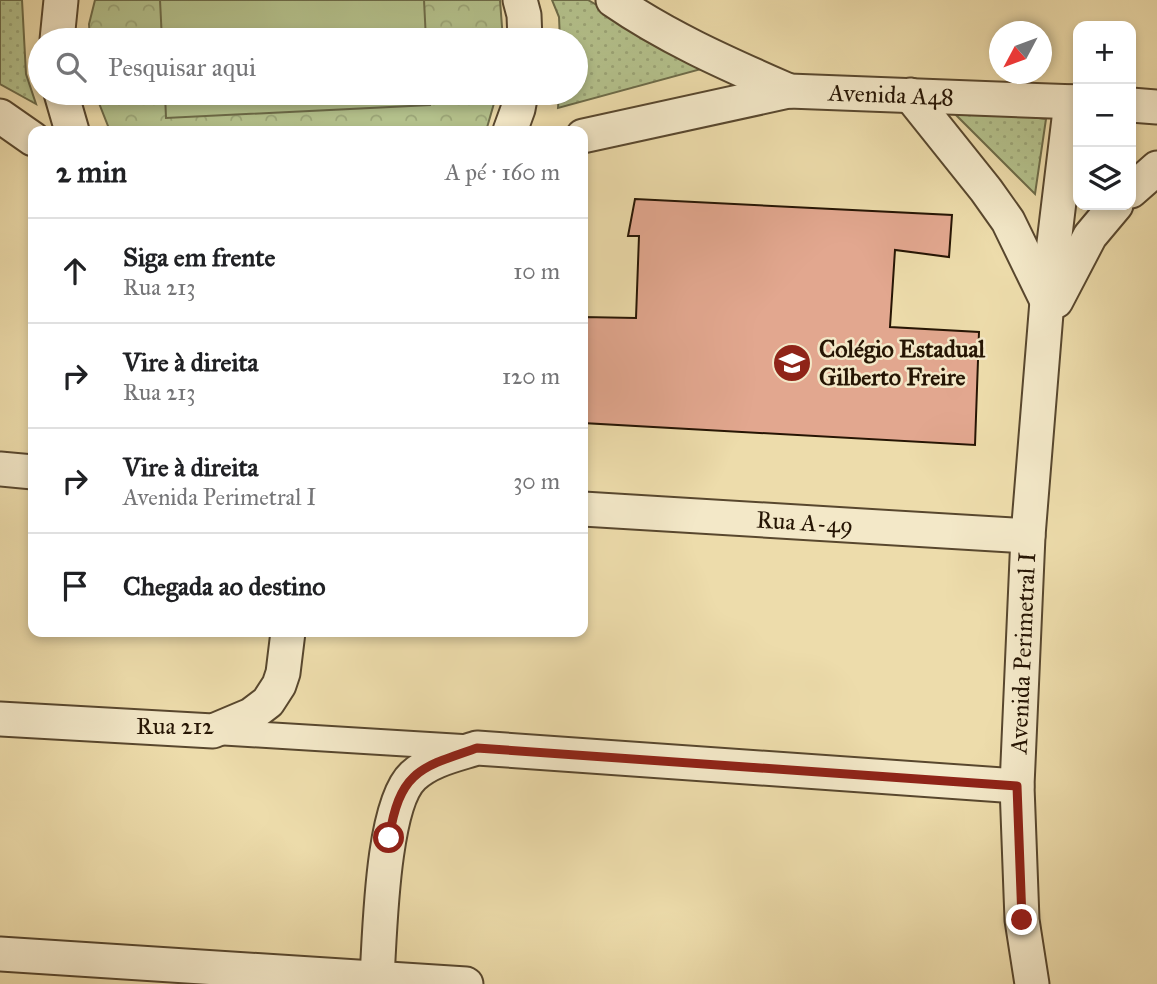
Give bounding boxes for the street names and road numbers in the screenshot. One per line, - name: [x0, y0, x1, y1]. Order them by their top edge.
- street label: Avenida A48: [827, 77, 954, 112]
- street label: Rua A-49: [755, 505, 854, 540]
- street label: Avenida Perimetral I: [1003, 552, 1042, 755]
- street label: Rua 212: [136, 711, 214, 741]

